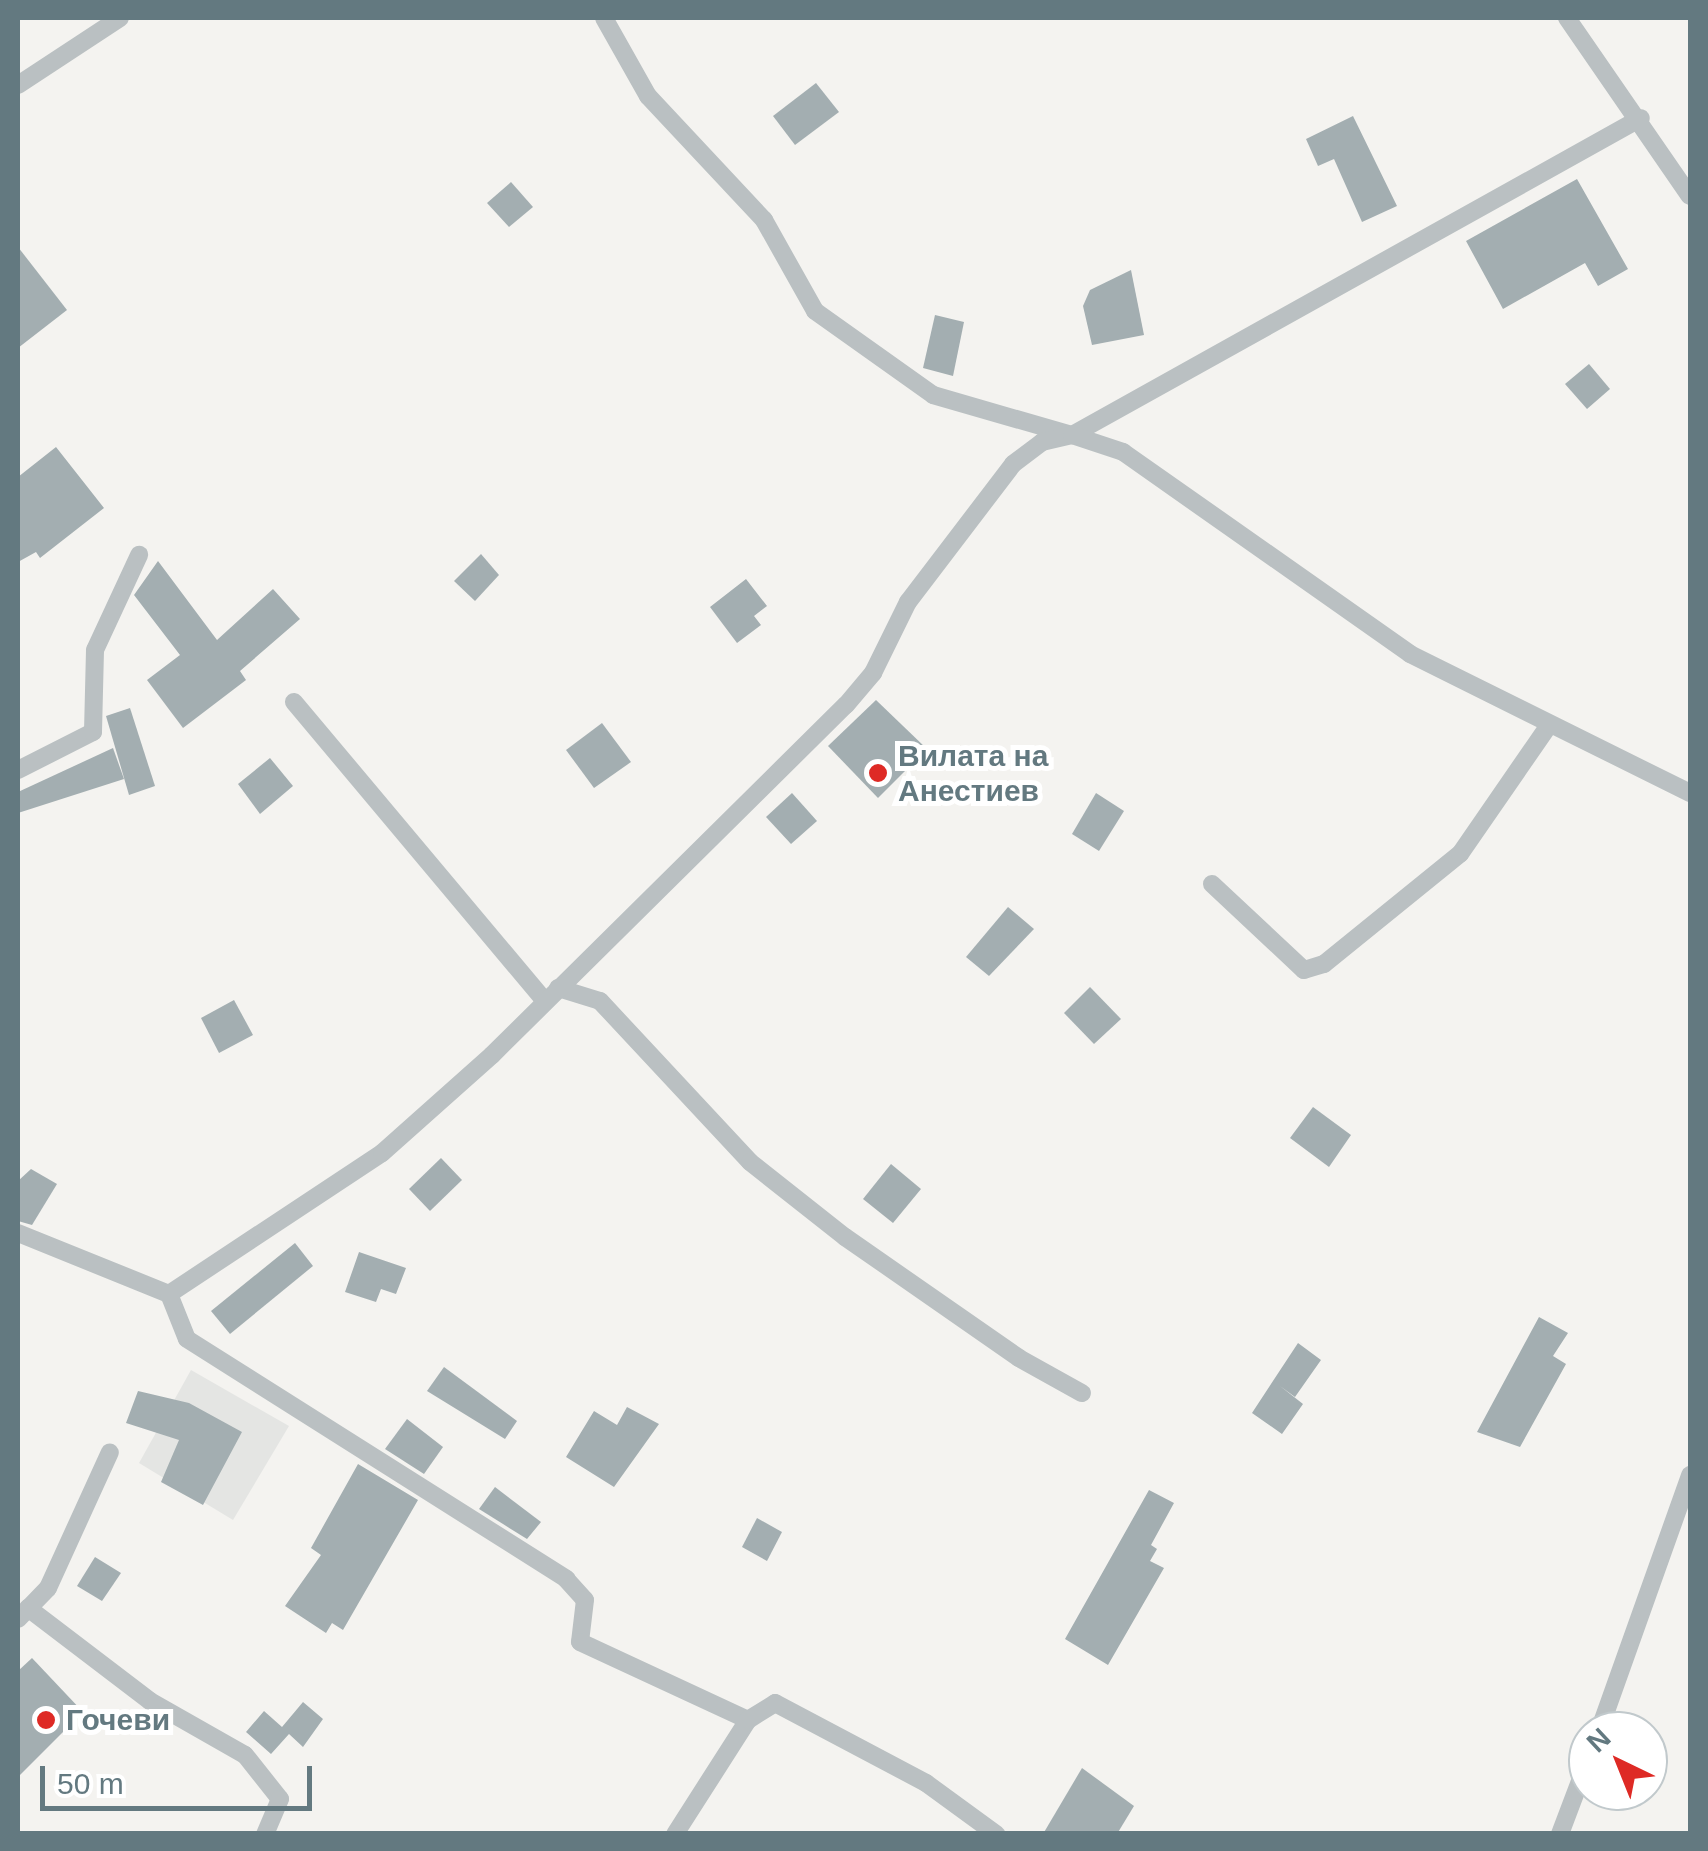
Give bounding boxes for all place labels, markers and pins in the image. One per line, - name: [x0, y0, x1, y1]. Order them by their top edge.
- place label: Вилата на Анестиев: [898, 738, 1048, 808]
- marker: Вилата на Анестиев: [867, 762, 889, 784]
- place label: Гочеви: [66, 1702, 170, 1738]
- marker: Гочеви: [35, 1709, 57, 1731]

